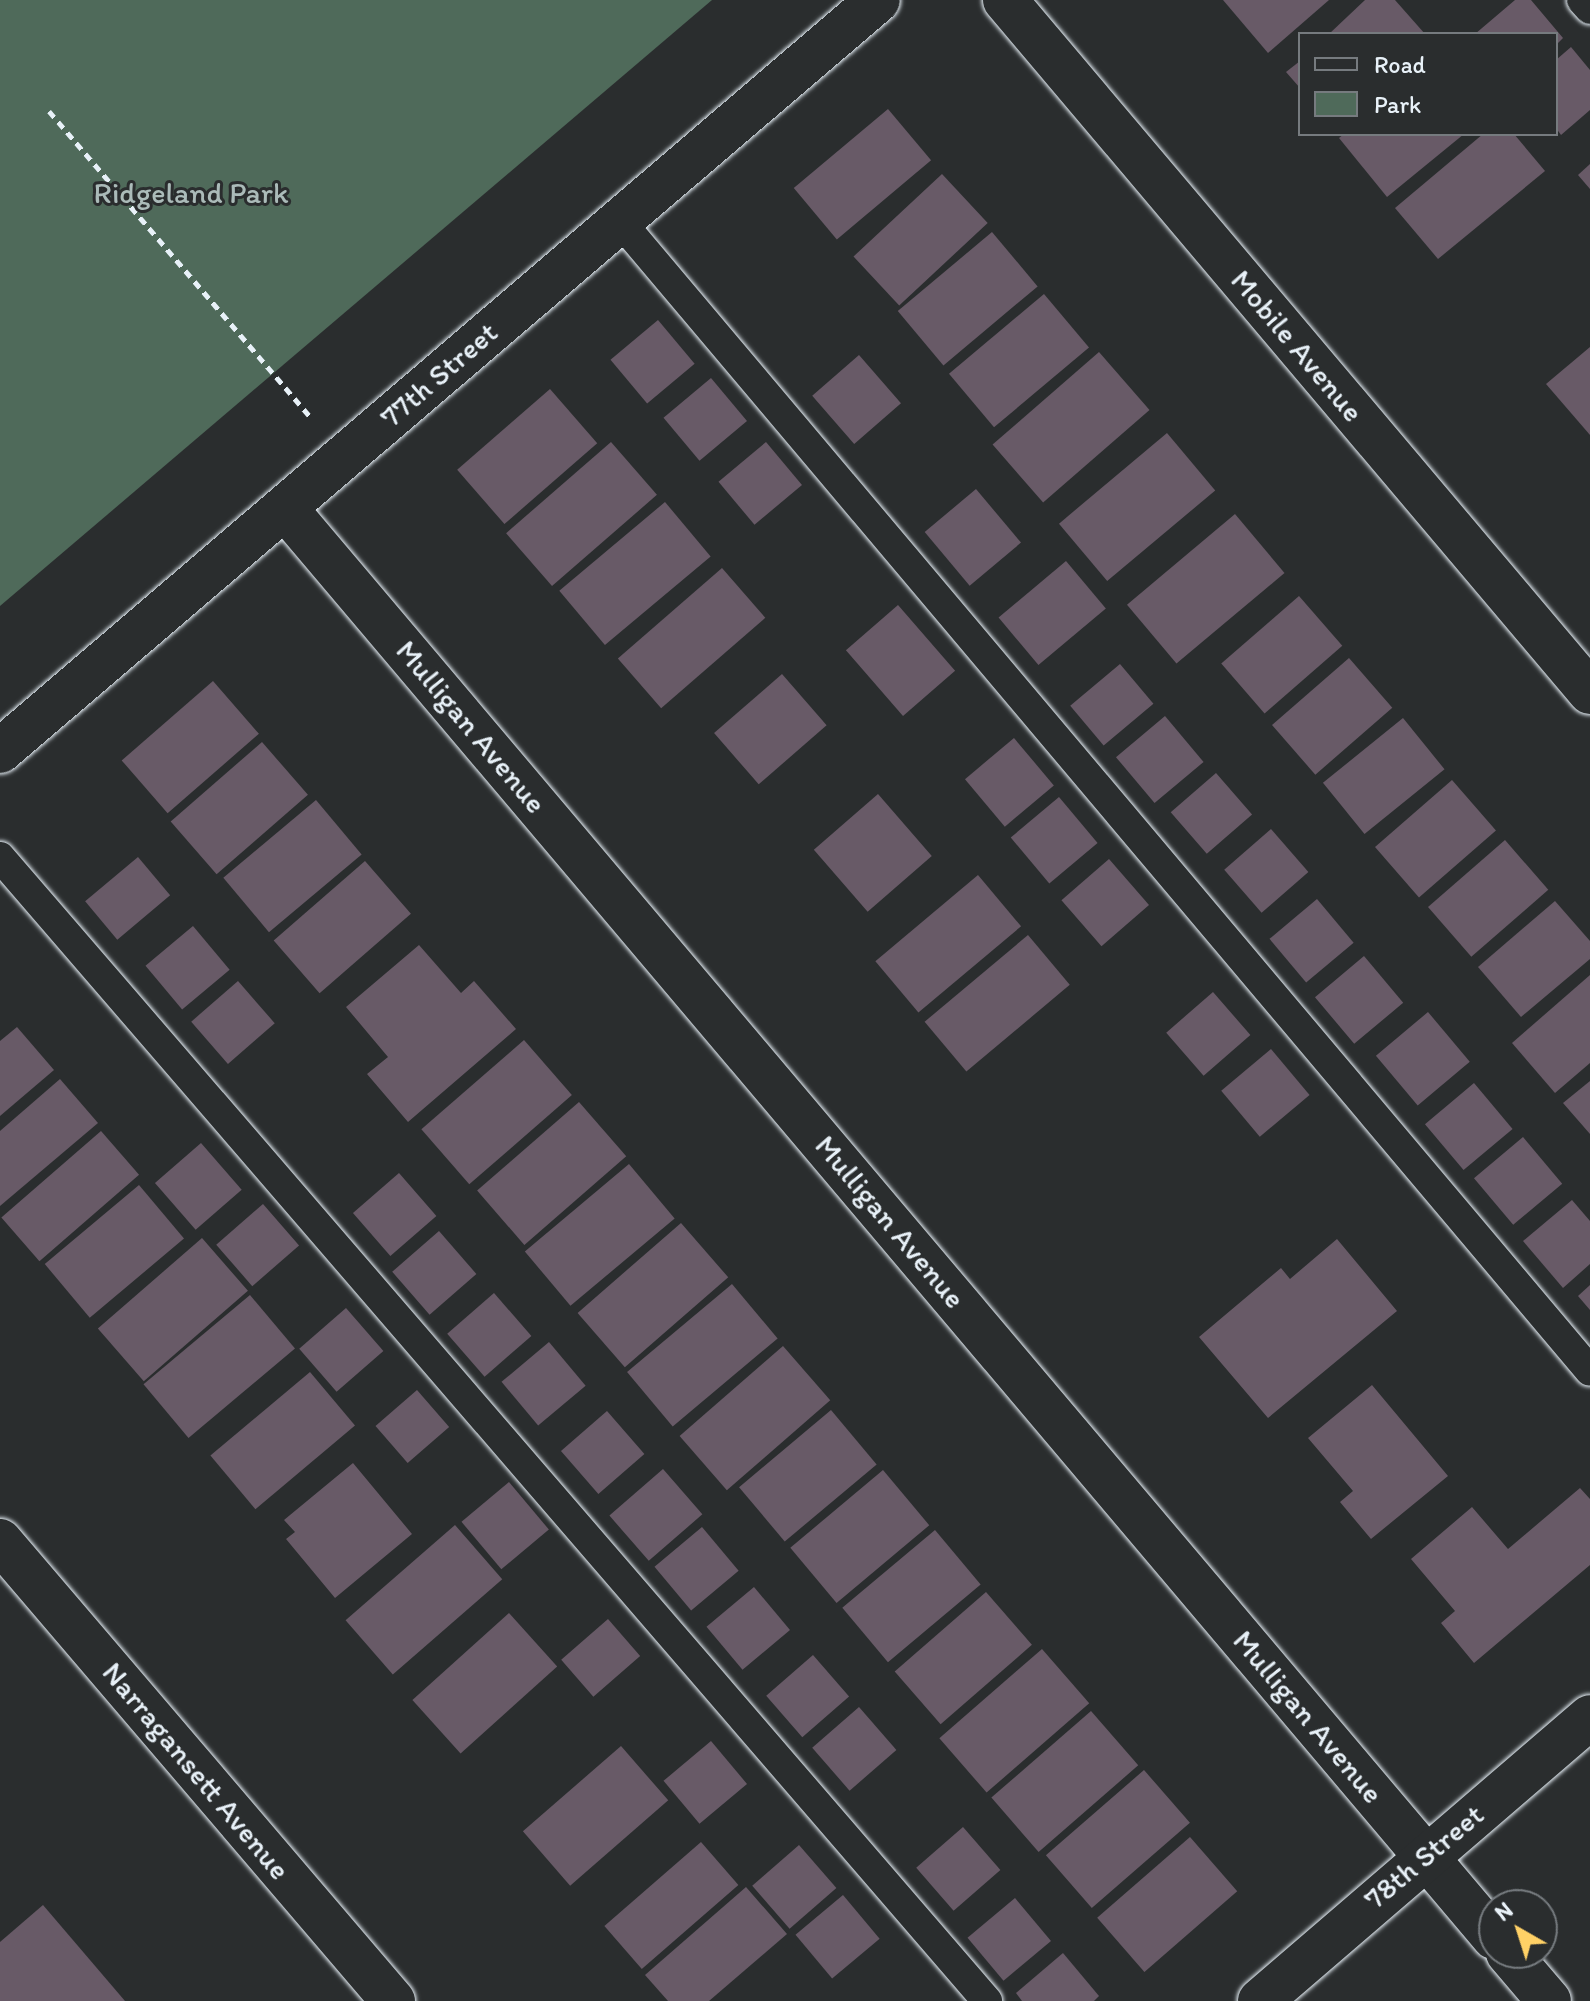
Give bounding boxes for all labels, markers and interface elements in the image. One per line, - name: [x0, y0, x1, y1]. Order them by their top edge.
- legend: [1298, 32, 1558, 136]
- text: Road: [1374, 50, 1426, 79]
- text: Park: [1374, 90, 1421, 119]
- park label: Ridgeland Park: [94, 175, 288, 211]
- street label: Mobile Avenue: [1224, 263, 1370, 429]
- street label: 77th Street: [373, 315, 505, 435]
- street label: Mulligan Avenue: [389, 634, 553, 820]
- street label: Mulligan Avenue: [808, 1129, 972, 1315]
- street label: Mulligan Avenue: [1226, 1624, 1390, 1810]
- street label: Narragansett Avenue: [95, 1655, 297, 1887]
- street label: 78th Street: [1357, 1797, 1491, 1917]
- north arrow: [1478, 1889, 1558, 1969]
- text: N: [1490, 1896, 1518, 1927]

